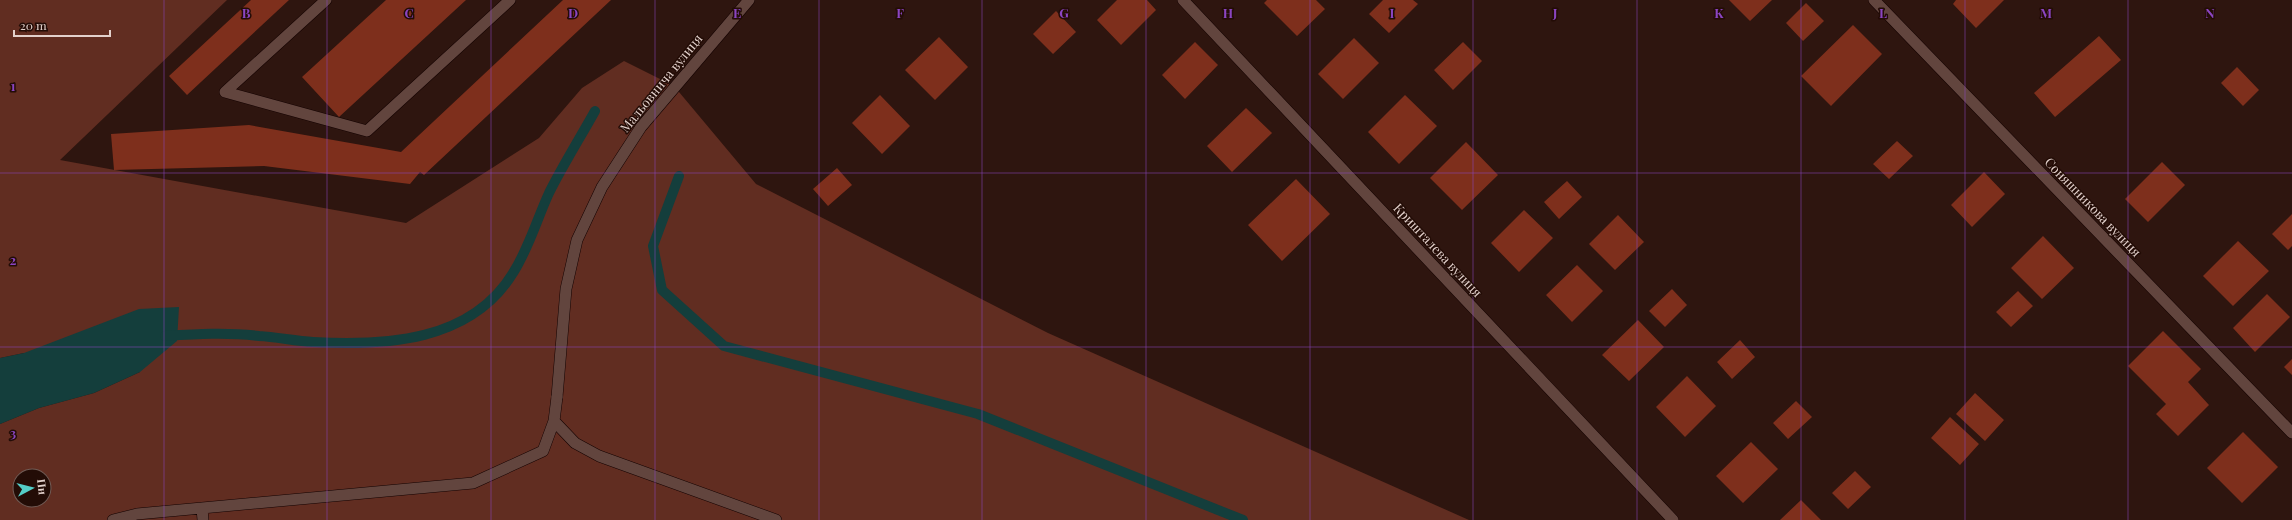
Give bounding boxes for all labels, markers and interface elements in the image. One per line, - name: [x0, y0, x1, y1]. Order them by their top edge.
- text: B: [242, 4, 251, 21]
- text: C: [404, 4, 414, 21]
- text: D: [568, 4, 578, 21]
- text: E: [733, 4, 741, 21]
- text: F: [896, 4, 904, 21]
- text: G: [1059, 4, 1069, 21]
- text: H: [1223, 4, 1233, 21]
- text: I: [1390, 4, 1395, 21]
- text: J: [1552, 4, 1558, 21]
- text: K: [1714, 4, 1724, 21]
- text: L: [1879, 4, 1887, 21]
- text: M: [2040, 4, 2052, 21]
- text: N: [2205, 4, 2215, 21]
- scale bar: [14, 12, 110, 38]
- text: 20 m: [20, 17, 47, 33]
- street label: Мальовнича вулиця: [616, 30, 706, 135]
- text: 1: [11, 77, 16, 94]
- street label: Соняшникова вулиця: [2041, 153, 2145, 260]
- street label: Кришталева вулиця: [1390, 199, 1486, 300]
- text: 2: [10, 251, 17, 268]
- text: 3: [10, 424, 16, 441]
- north arrow: [12, 468, 52, 508]
- text: Пн: [34, 478, 51, 495]

